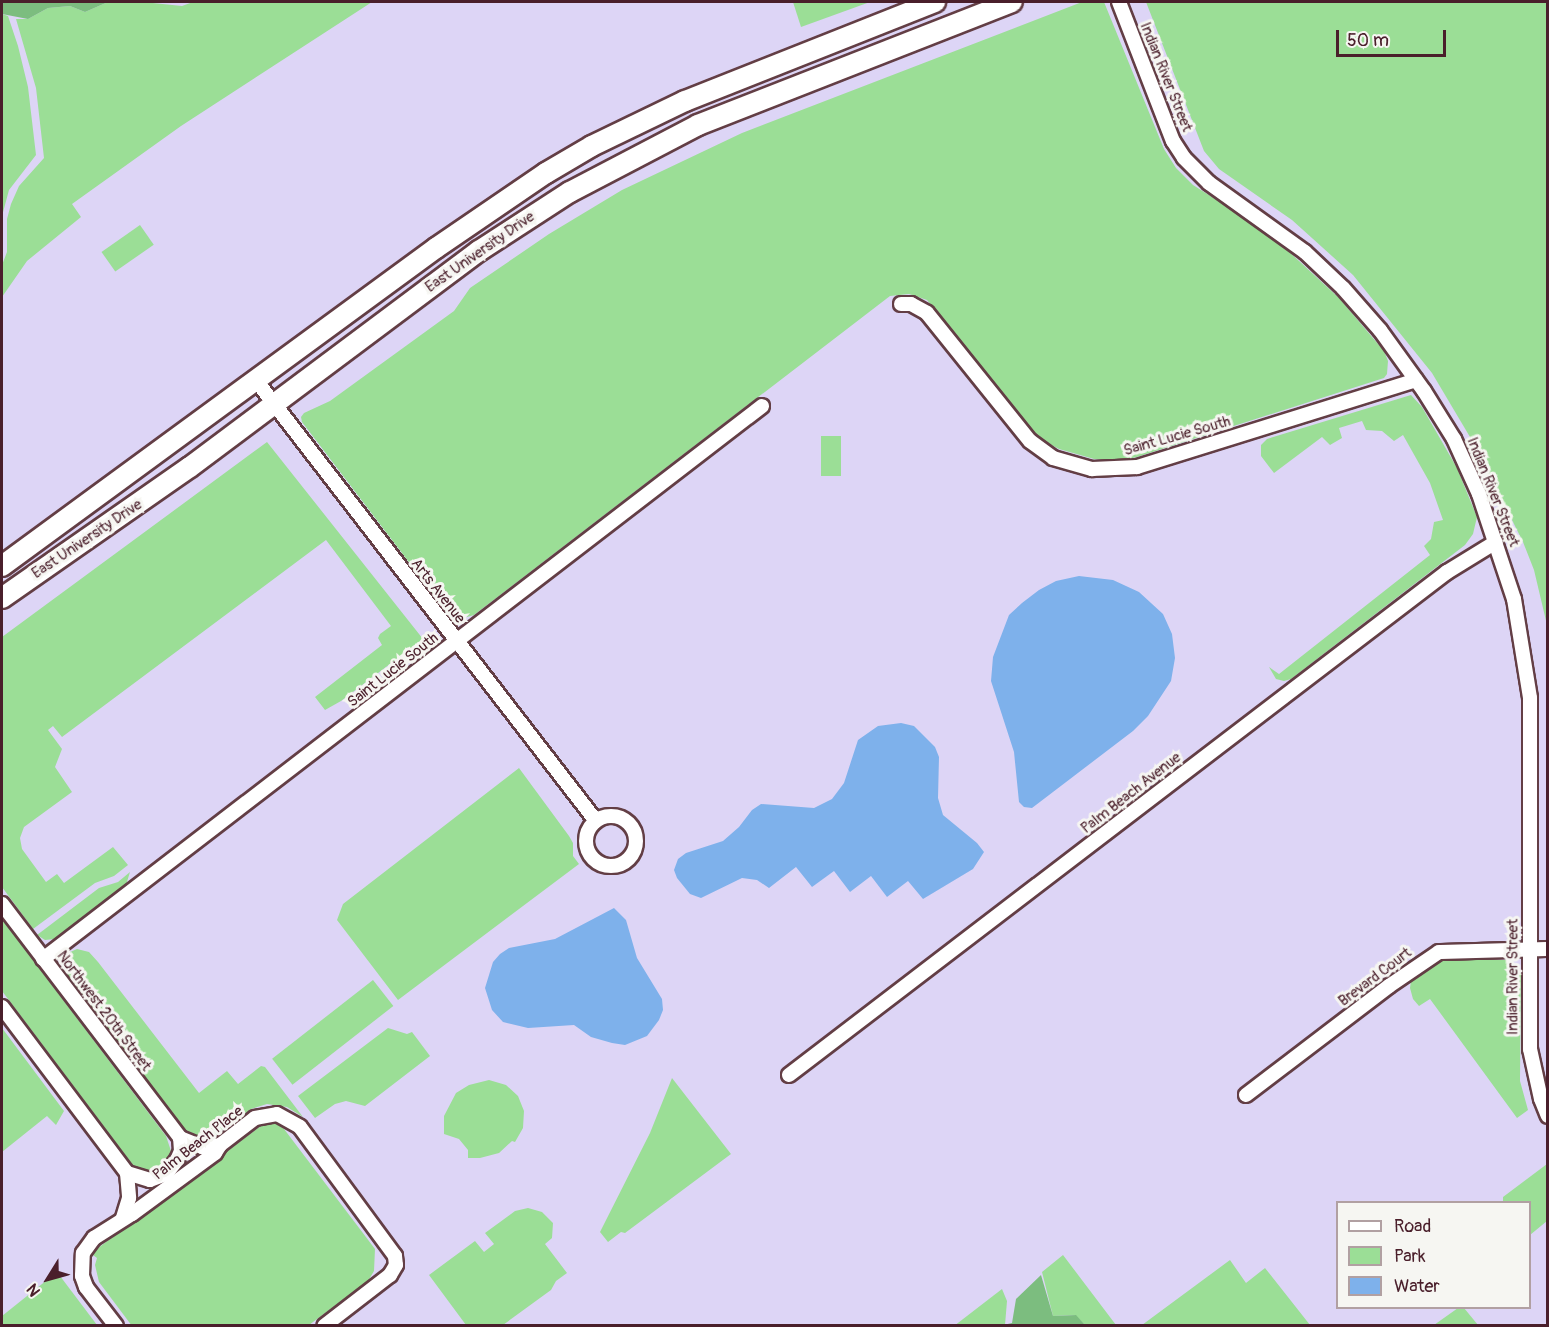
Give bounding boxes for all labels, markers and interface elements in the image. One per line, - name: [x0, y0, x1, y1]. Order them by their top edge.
- scale bar: [1339, 18, 1448, 56]
- street label: Indian River Street: [1136, 20, 1196, 134]
- text: 50 m: [1347, 29, 1389, 52]
- street label: East University Drive: [422, 208, 538, 296]
- street label: Saint Lucie South: [1122, 412, 1232, 460]
- street label: Indian River Street: [1463, 435, 1523, 549]
- street label: East University Drive: [29, 495, 145, 583]
- street label: Arts Avenue: [407, 555, 469, 627]
- street label: Saint Lucie South: [344, 629, 442, 711]
- street label: Palm Beach Avenue: [1078, 748, 1184, 838]
- street label: Indian River Street: [1504, 919, 1522, 1035]
- street label: Brevard Court: [1335, 944, 1415, 1010]
- street label: Northwest 20th Street: [53, 947, 155, 1075]
- street label: Palm Beach Place: [149, 1102, 247, 1184]
- legend: [1336, 1201, 1531, 1309]
- text: Road: [1394, 1215, 1431, 1238]
- text: Park: [1394, 1245, 1426, 1268]
- north arrow: [18, 1249, 78, 1309]
- text: Water: [1394, 1275, 1440, 1298]
- text: N: [22, 1279, 45, 1300]

